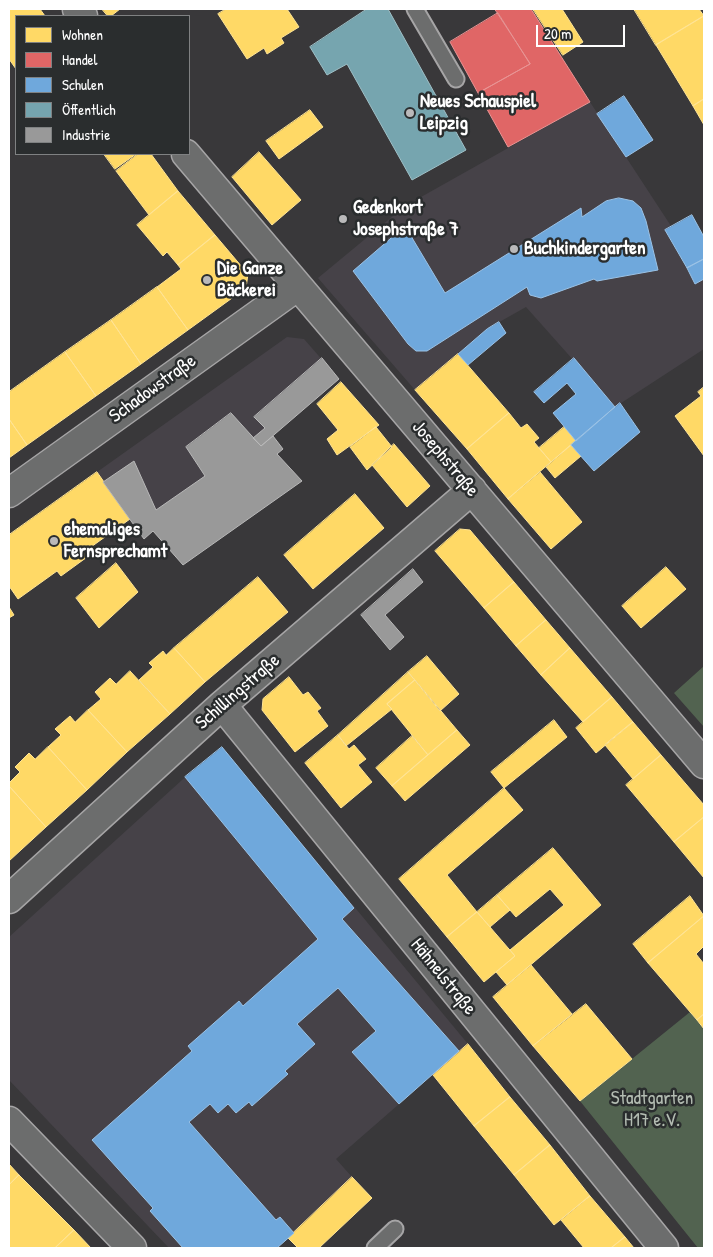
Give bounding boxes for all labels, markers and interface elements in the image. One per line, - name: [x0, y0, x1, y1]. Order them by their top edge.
- legend: [15, 15, 190, 155]
- scale bar: [538, 15, 627, 47]
- text: 20 m: [544, 23, 571, 44]
- text: Wohnen: [62, 24, 103, 45]
- text: Handel: [62, 49, 98, 70]
- text: Schulen: [62, 74, 104, 95]
- place label: Neues Schauspiel Leipzig: [420, 91, 536, 135]
- text: Öffentlich: [62, 99, 116, 120]
- marker: Neues Schauspiel Leipzig: [404, 107, 416, 119]
- text: Industrie: [62, 124, 110, 145]
- place label: Gedenkort Josephstraße 7: [353, 197, 459, 241]
- marker: Gedenkort Josephstraße 7: [337, 213, 349, 225]
- place label: Buchkindergarten: [524, 238, 646, 260]
- marker: Buchkindergarten: [508, 243, 520, 255]
- place label: Die Ganze Bäckerei: [217, 258, 283, 302]
- marker: Die Ganze Bäckerei: [201, 274, 213, 286]
- street label: Schadowstraße: [105, 350, 201, 428]
- street label: Josephstraße: [407, 416, 483, 502]
- place label: ehemaliges Fernsprechamt: [64, 519, 167, 563]
- marker: ehemaliges Fernsprechamt: [48, 535, 60, 547]
- street label: Schillingstraße: [191, 649, 285, 735]
- street label: Hähnelstraße: [405, 934, 481, 1020]
- park label: Stadtgarten H17 e.V.: [611, 1088, 693, 1132]

